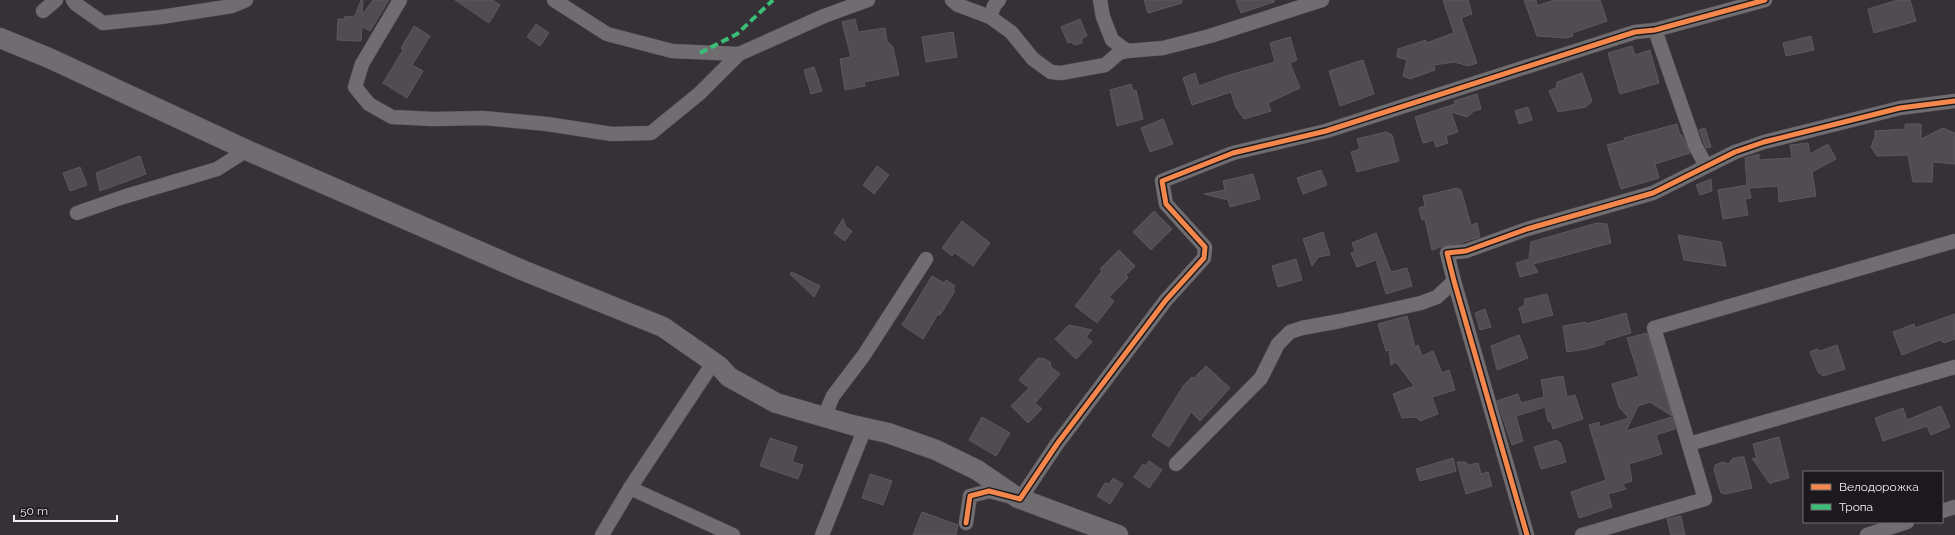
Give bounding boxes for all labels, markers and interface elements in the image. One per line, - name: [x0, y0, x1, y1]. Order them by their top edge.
- legend: [1803, 471, 1943, 523]
- text: Велодорожка: [1839, 480, 1919, 494]
- scale bar: [14, 497, 117, 523]
- text: Тропа: [1839, 500, 1873, 514]
- text: 50 m: [20, 504, 48, 518]

